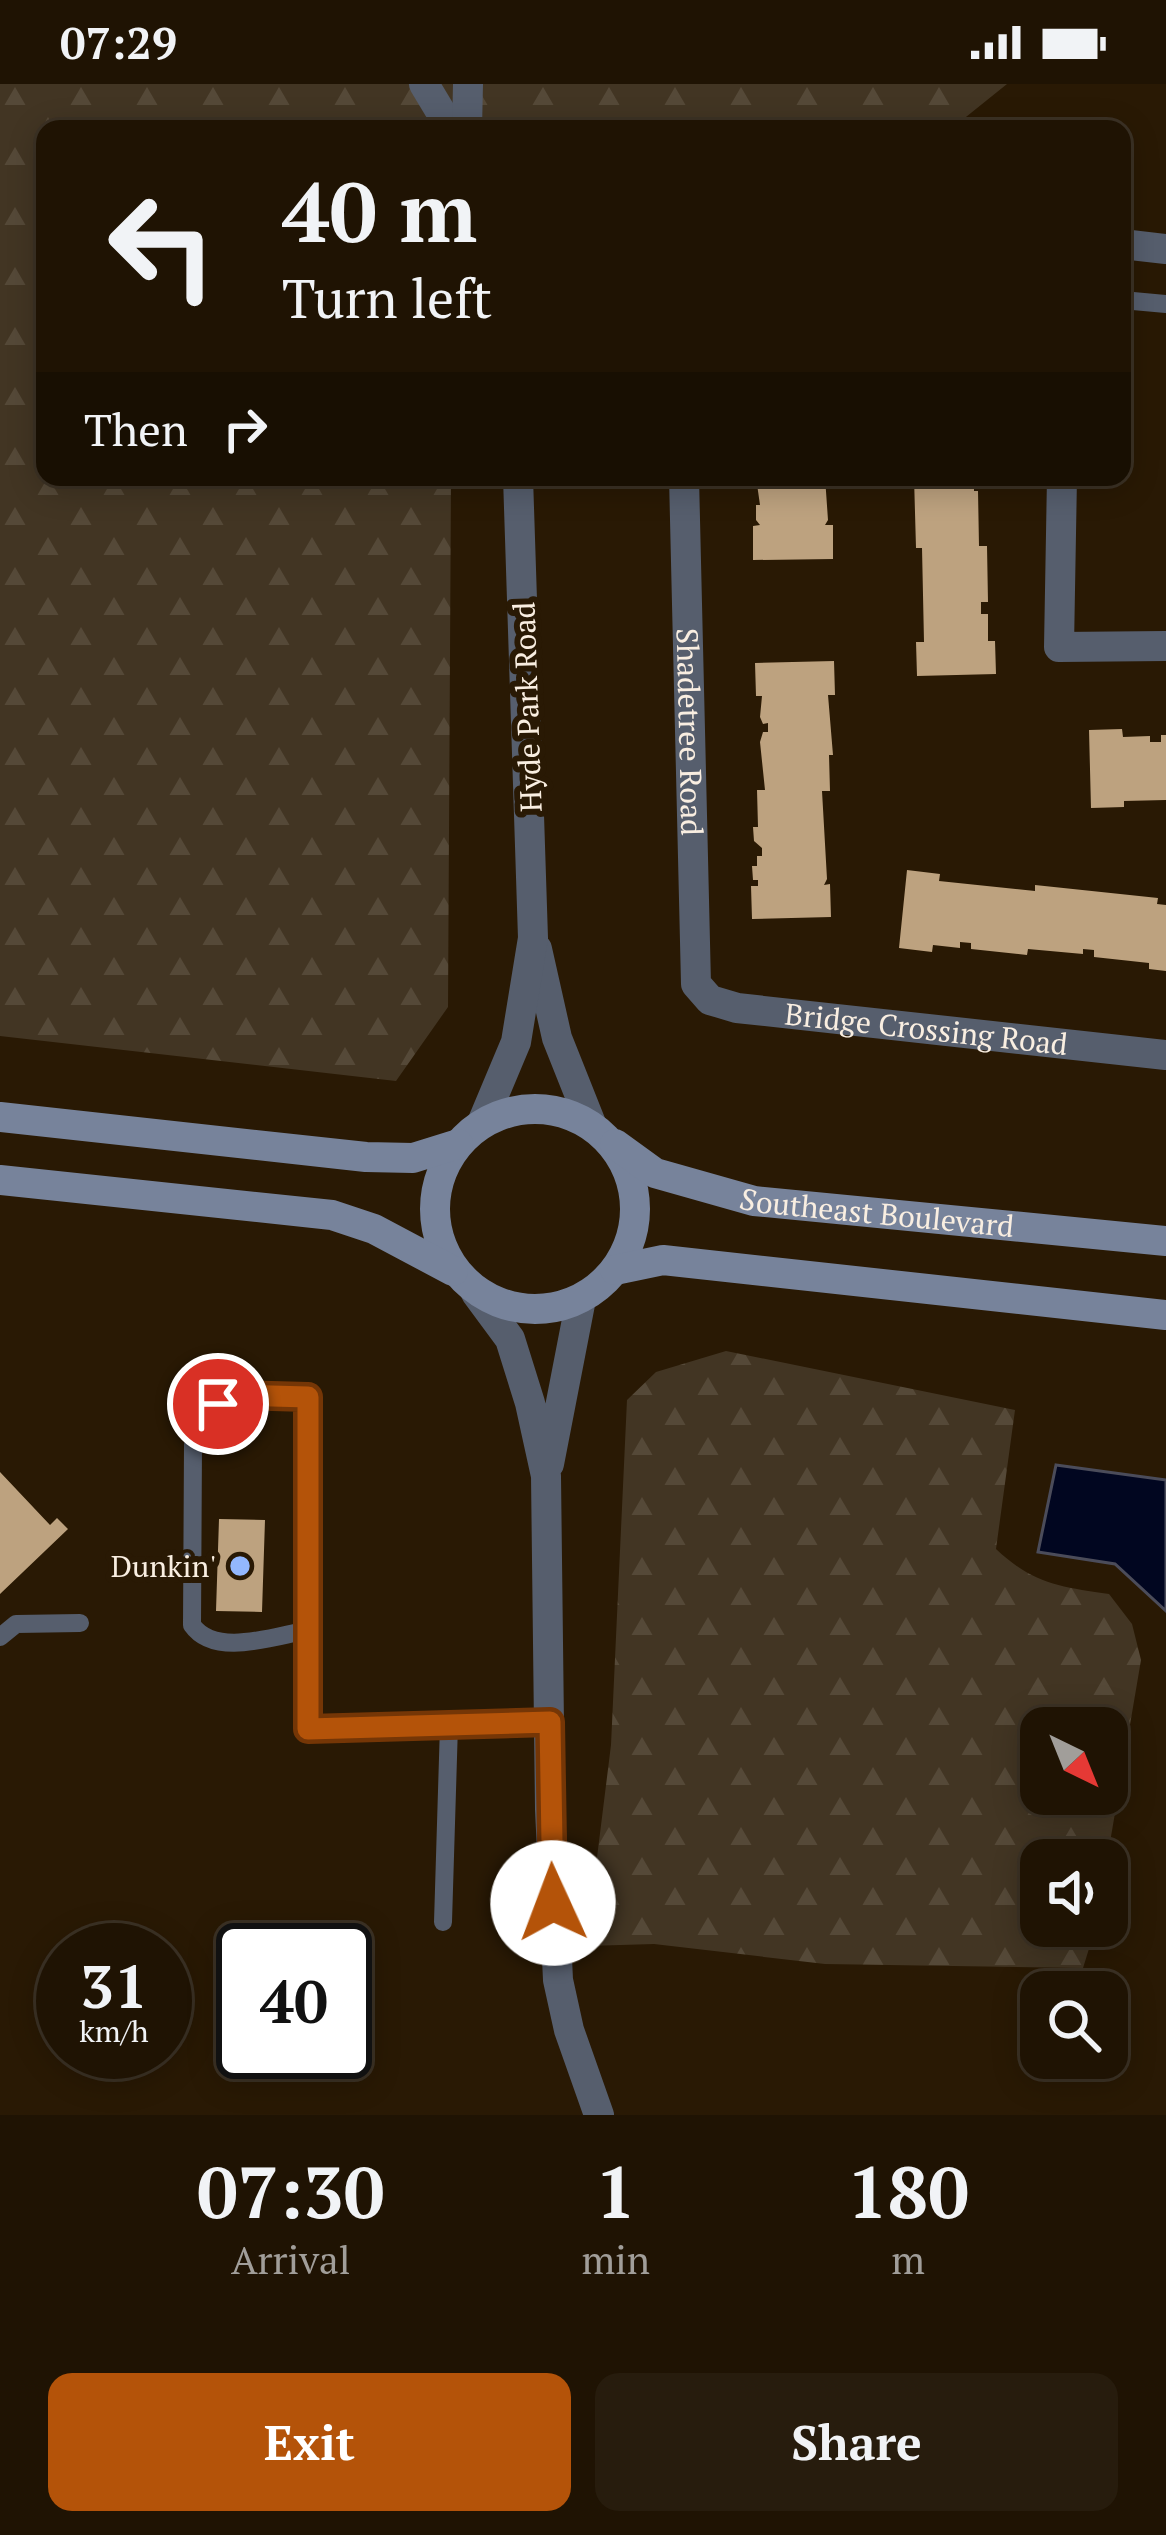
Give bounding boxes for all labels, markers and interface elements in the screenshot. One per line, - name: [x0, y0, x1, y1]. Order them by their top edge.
- text: 07:29: [60, 12, 177, 72]
- text: 40 m: [282, 155, 477, 266]
- icon: left: [84, 168, 240, 324]
- text: Turn left: [282, 262, 492, 333]
- icon: right: [212, 396, 278, 462]
- text: Then: [84, 399, 188, 459]
- street label: Hyde Park Road: [503, 601, 551, 813]
- street label: Shadetree Road: [668, 628, 712, 836]
- street label: Bridge Crossing Road: [783, 993, 1070, 1064]
- street label: Southeast Boulevard: [735, 1178, 1016, 1246]
- pin: [167, 1353, 269, 1455]
- icon: arrive: [185, 1371, 251, 1437]
- place label: Dunkin': [111, 1546, 216, 1586]
- marker: Dunkin': [227, 1553, 253, 1579]
- north arrow: [1020, 1707, 1128, 1815]
- map controls: [1020, 1707, 1128, 2079]
- button: sound: [1020, 1839, 1128, 1947]
- position arrow: [490, 1840, 616, 1966]
- speed limit sign: 40: [216, 1923, 372, 2079]
- text: 31: [80, 1946, 148, 2025]
- button: search: [1020, 1971, 1128, 2079]
- text: km/h: [79, 2011, 149, 2051]
- text: 07:30: [197, 2143, 384, 2239]
- text: 1: [595, 2143, 636, 2239]
- text: 180: [847, 2143, 969, 2239]
- text: Arrival: [231, 2233, 350, 2285]
- text: min: [581, 2233, 650, 2285]
- text: m: [891, 2233, 925, 2285]
- button: Exit: [48, 2373, 571, 2511]
- button: Share: [595, 2373, 1118, 2511]

